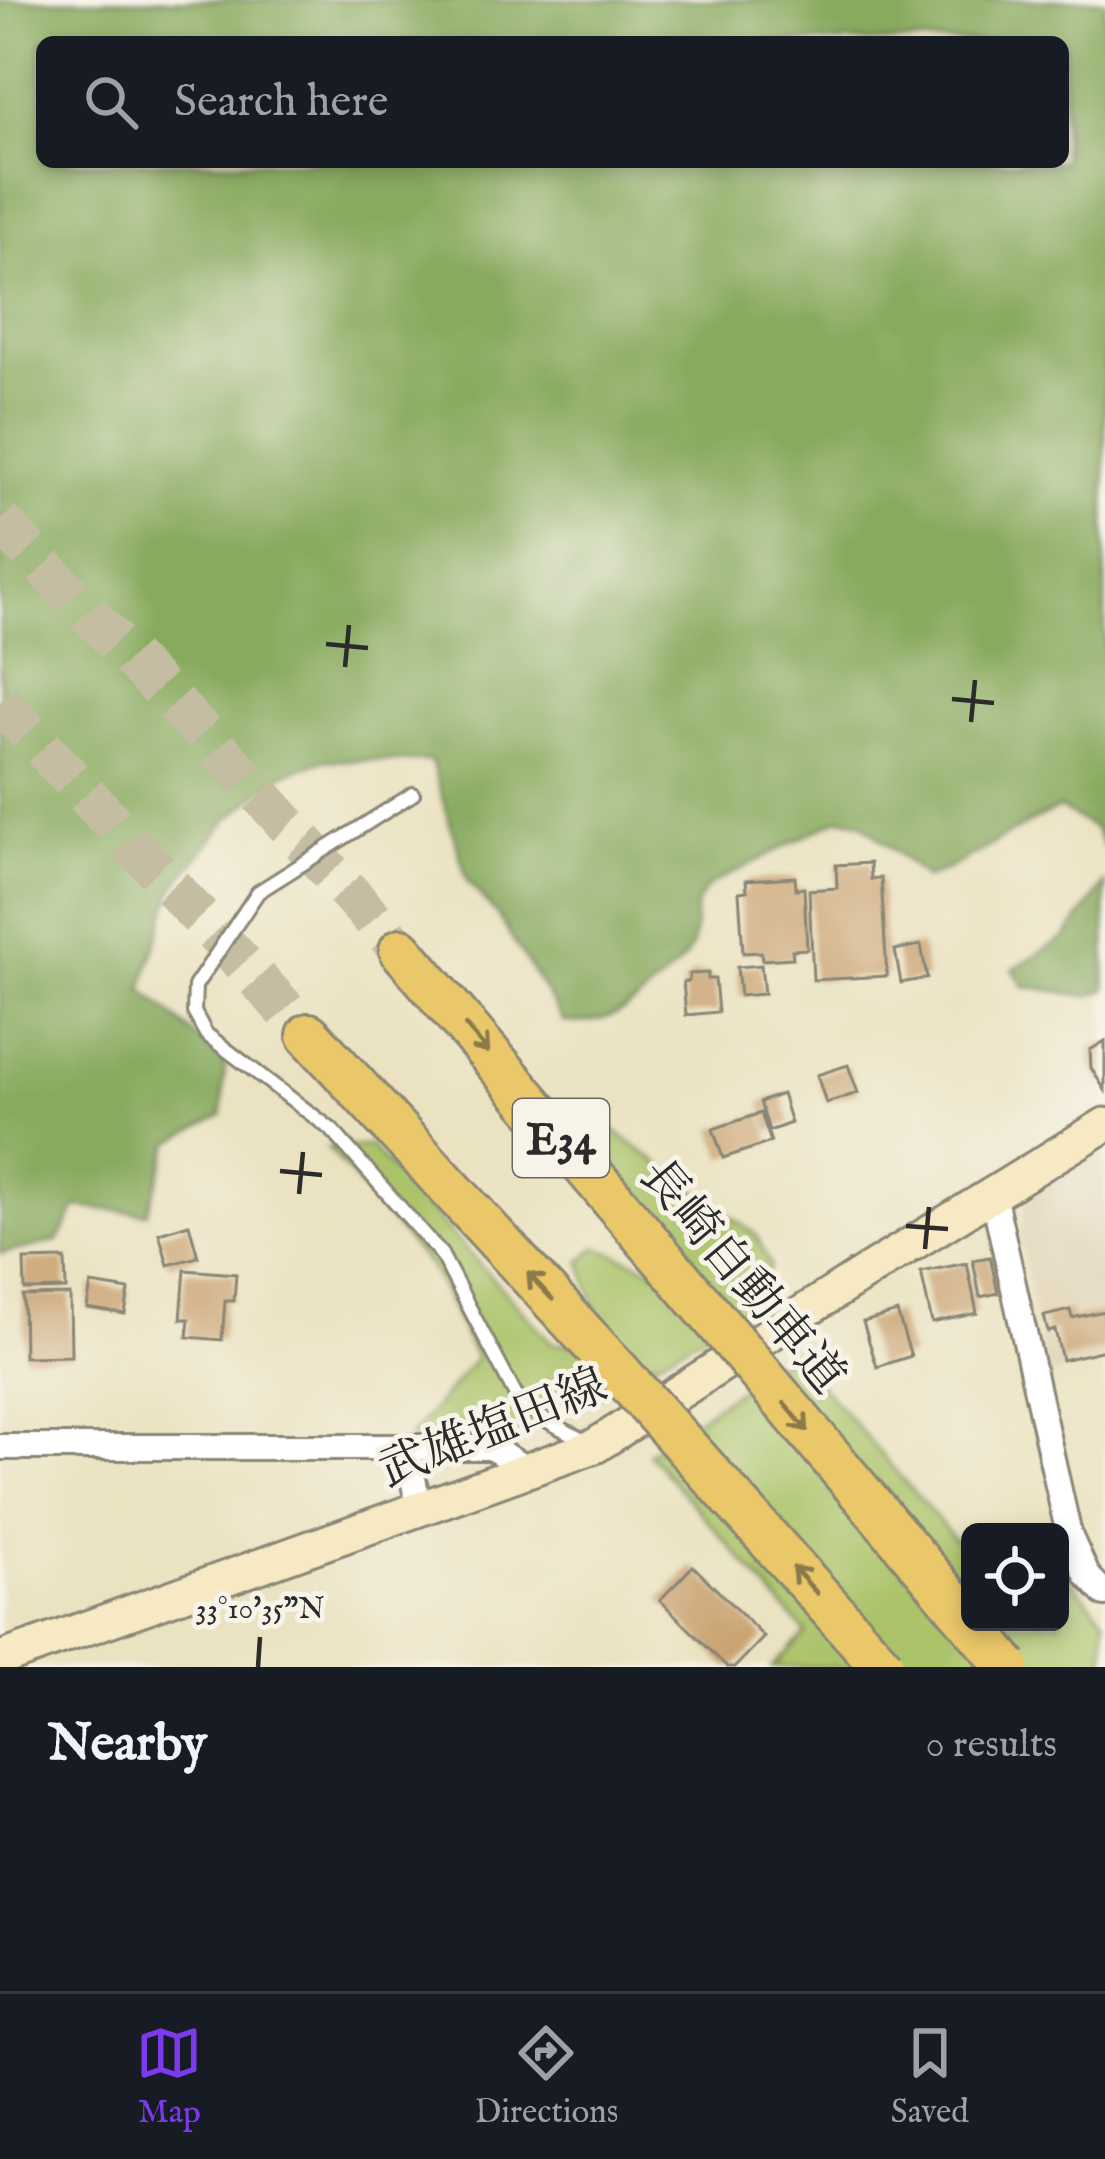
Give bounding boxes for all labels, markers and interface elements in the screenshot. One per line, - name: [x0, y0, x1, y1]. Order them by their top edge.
- search box: [36, 36, 1069, 168]
- icon: search: [78, 69, 144, 135]
- text: Search here: [174, 74, 388, 131]
- one-way arrow: [462, 1023, 490, 1054]
- road number: E34: [513, 1099, 609, 1177]
- street label: 長崎自動車道: [625, 1148, 856, 1407]
- one-way arrow: [526, 1272, 555, 1302]
- street label: 武雄塩田線: [371, 1357, 616, 1502]
- one-way arrow: [782, 1400, 808, 1432]
- map controls: [961, 1523, 1069, 1631]
- button: locate: [961, 1523, 1069, 1631]
- one-way arrow: [792, 1565, 819, 1595]
- text: 33°10'35"N: [196, 1591, 324, 1629]
- text: Nearby: [48, 1713, 207, 1778]
- text: 0 results: [925, 1721, 1057, 1770]
- tab: Map: [136, 2020, 202, 2134]
- tab: Directions: [475, 2020, 618, 2134]
- tab: Saved: [891, 2020, 969, 2134]

